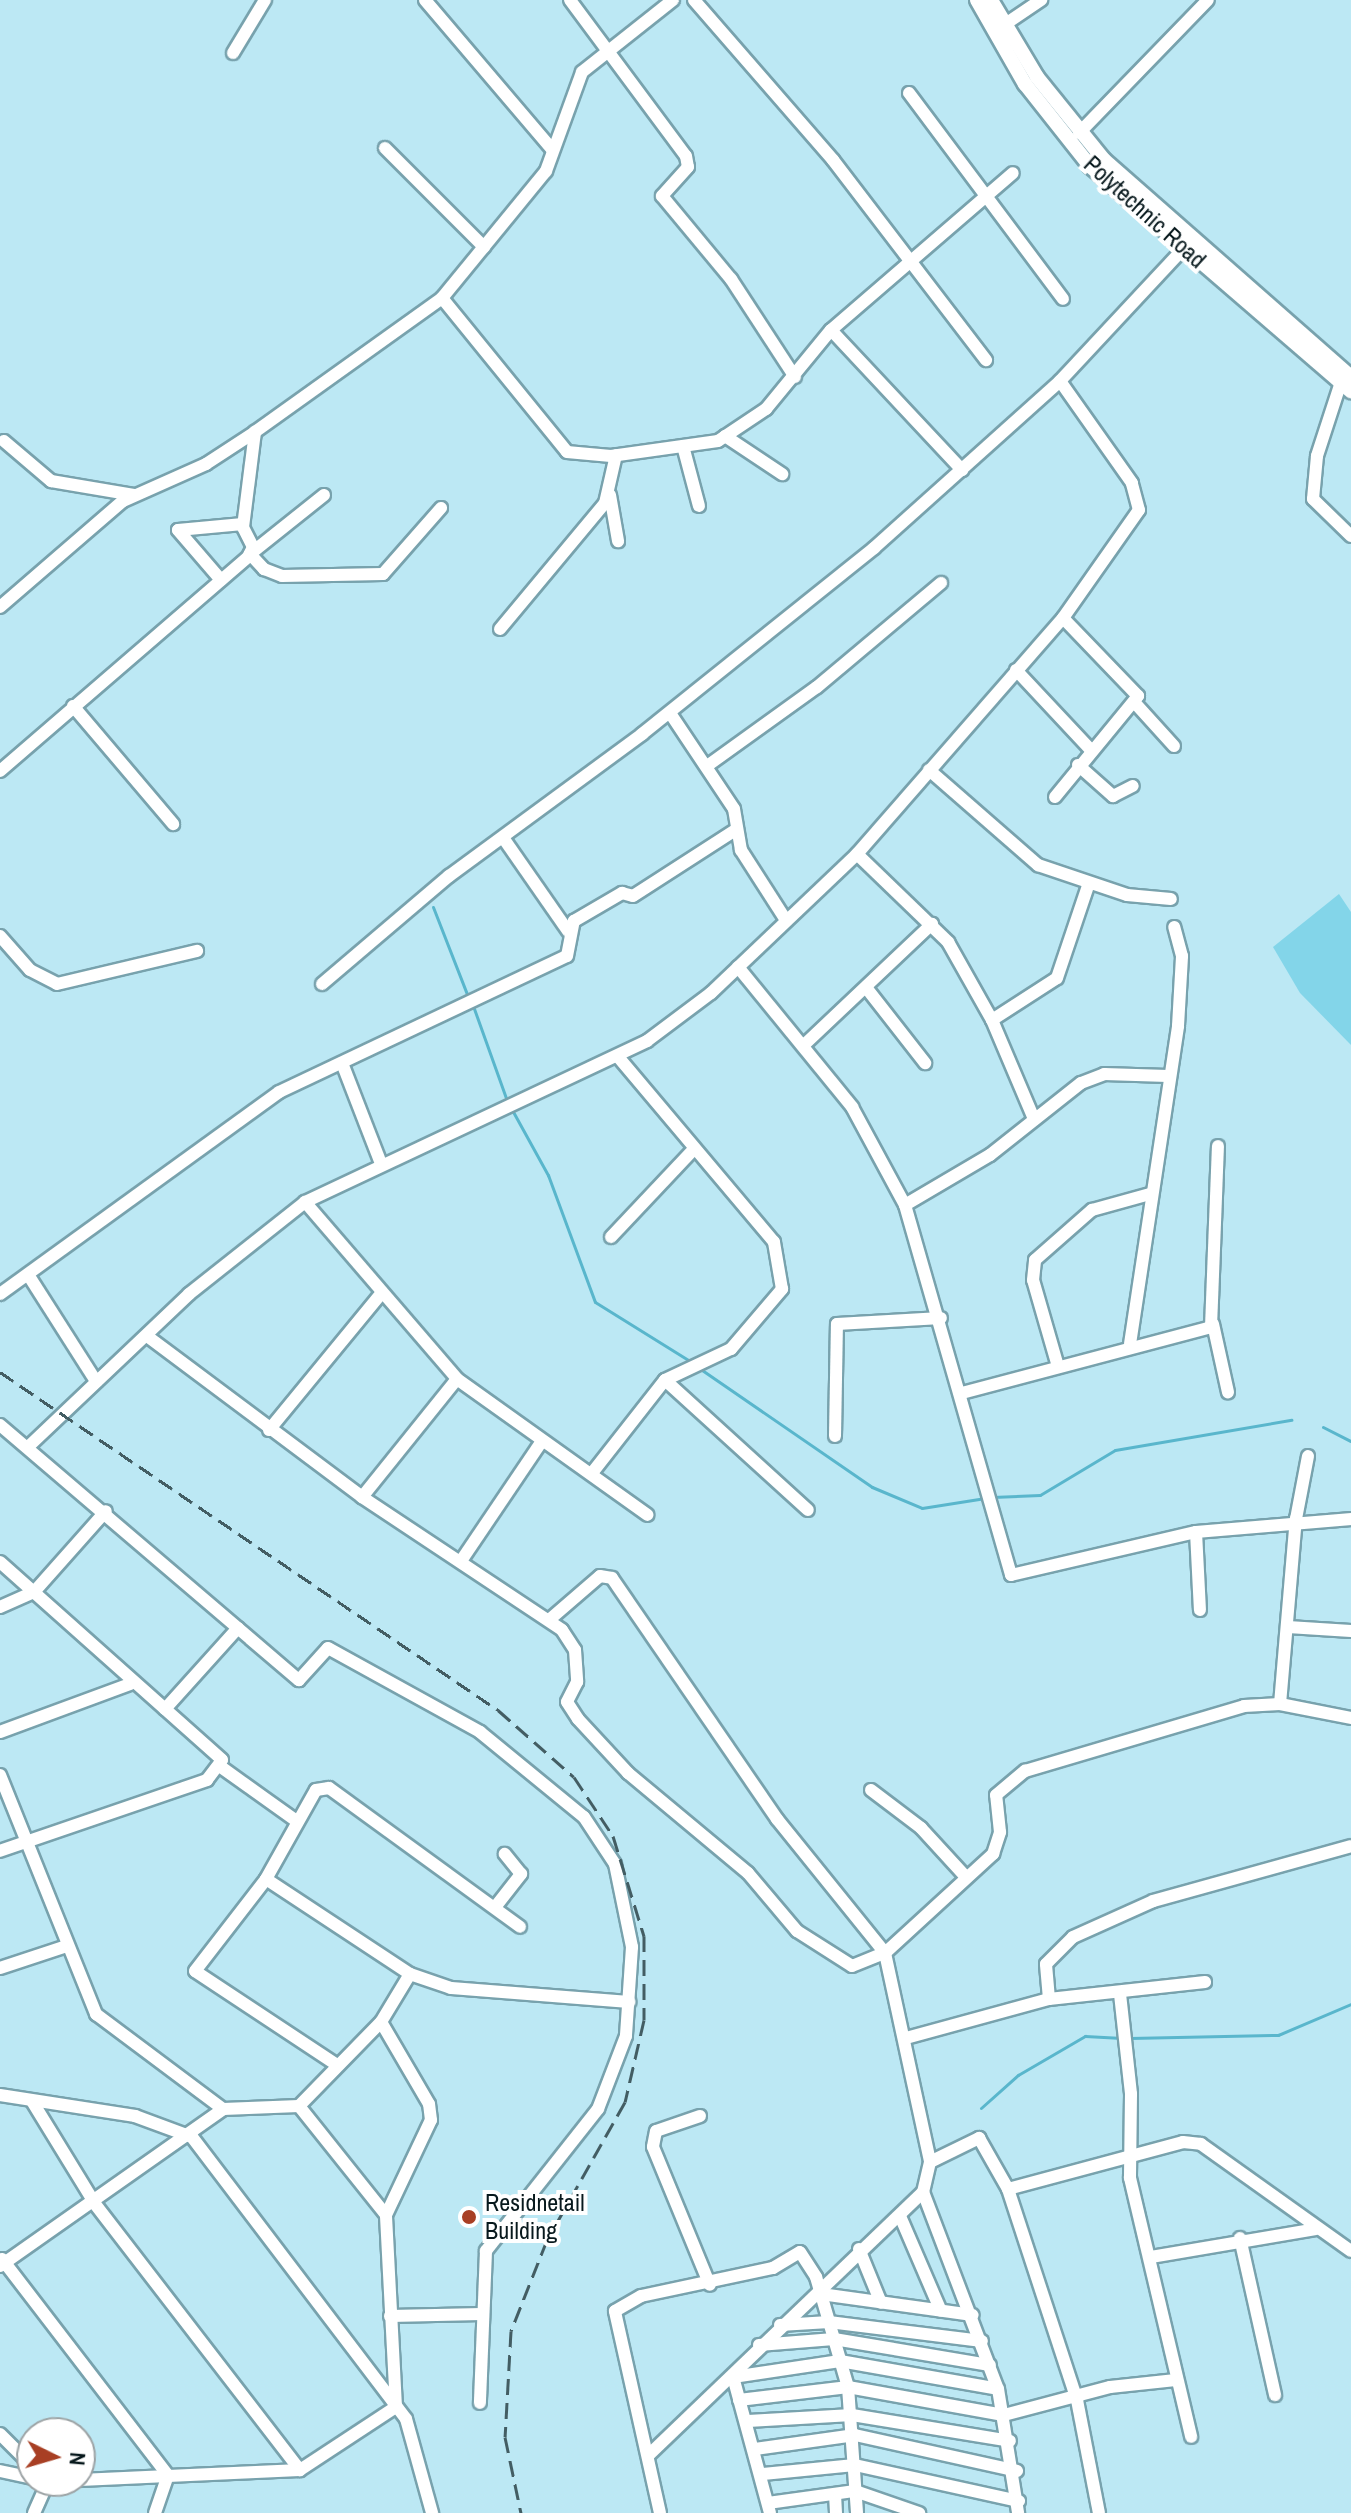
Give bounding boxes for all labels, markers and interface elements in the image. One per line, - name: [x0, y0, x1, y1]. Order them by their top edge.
- street label: Polytechnic Road: [1078, 150, 1212, 274]
- place label: Residnetail Building: [485, 2189, 585, 2245]
- marker: Residnetail Building: [460, 2208, 478, 2226]
- north arrow: [16, 2417, 96, 2497]
- text: N: [62, 2451, 93, 2467]

